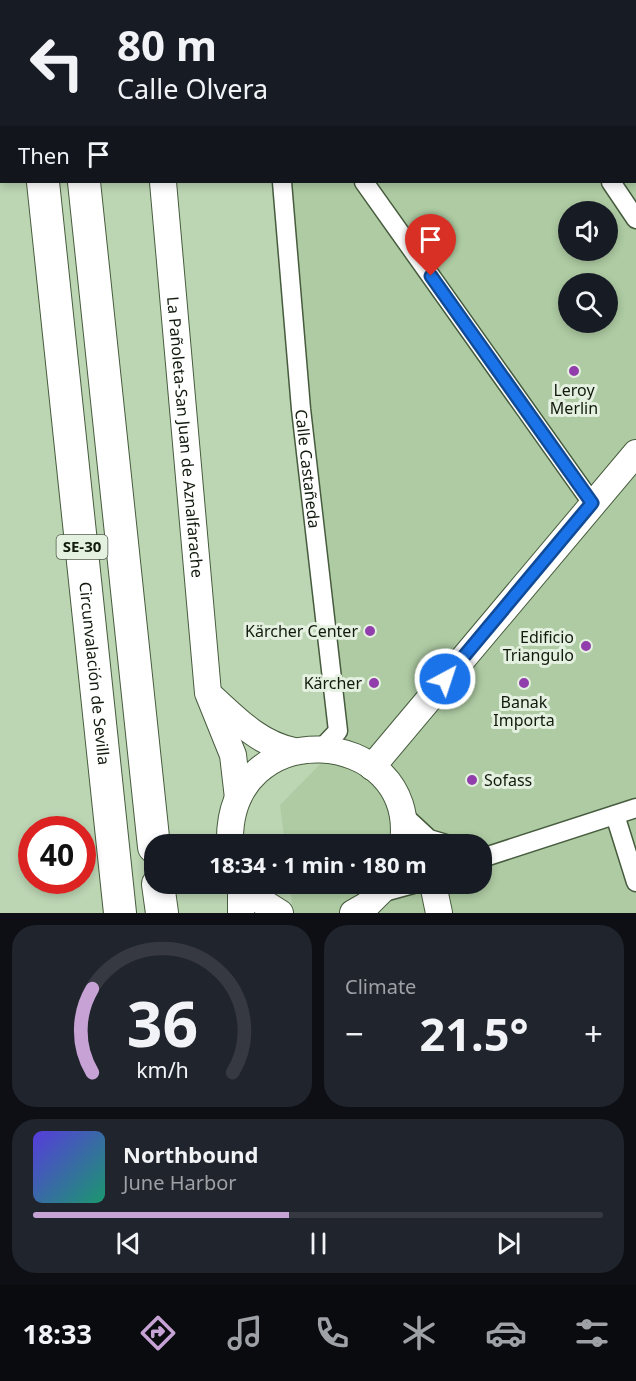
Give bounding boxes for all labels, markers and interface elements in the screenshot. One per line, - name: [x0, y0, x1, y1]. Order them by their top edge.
- text: 80 m: [117, 16, 217, 73]
- icon: left: [18, 24, 96, 102]
- text: Calle Olvera: [117, 70, 268, 107]
- icon: arrive: [82, 138, 115, 171]
- text: Then: [18, 140, 70, 170]
- map controls: [558, 201, 618, 333]
- button: sound: [558, 201, 618, 261]
- pin: [405, 214, 456, 276]
- icon: arrive: [414, 223, 447, 256]
- button: search: [558, 273, 618, 333]
- street label: La Pañoleta-San Juan de Aznalfarache: [162, 295, 209, 579]
- marker: Leroy Merlin: [567, 364, 581, 378]
- place label: Leroy Merlin: [550, 379, 598, 419]
- street label: Calle Castañeda: [290, 408, 326, 530]
- road number: SE-30: [56, 535, 107, 559]
- street label: Circunvalación de Sevilla: [74, 581, 115, 766]
- place label: Kärcher Center: [245, 620, 358, 642]
- marker: Kärcher Center: [363, 624, 377, 638]
- place label: Edificio Triangulo: [503, 626, 574, 666]
- marker: Edificio Triangulo: [579, 639, 593, 653]
- position arrow: [413, 647, 477, 711]
- place label: Kärcher: [304, 672, 362, 694]
- marker: Kärcher: [367, 676, 381, 690]
- marker: Banak Importa: [517, 676, 531, 690]
- place label: Banak Importa: [493, 691, 555, 731]
- place label: Sofass: [484, 769, 532, 791]
- marker: Sofass: [465, 773, 479, 787]
- speed limit sign: 40: [18, 816, 96, 894]
- text: 18:34 · 1 min · 180 m: [209, 849, 427, 879]
- text: Climate: [345, 973, 416, 1000]
- text: 36: [126, 980, 198, 1065]
- text: 21.5°: [420, 1003, 528, 1064]
- text: −: [345, 1011, 364, 1056]
- text: +: [584, 1011, 603, 1056]
- text: km/h: [136, 1055, 188, 1084]
- text: Northbound: [123, 1139, 258, 1169]
- text: June Harbor: [123, 1169, 237, 1196]
- icon: previous: [112, 1227, 145, 1260]
- icon: pause: [302, 1227, 335, 1260]
- icon: next: [492, 1227, 525, 1260]
- icon: directions: [137, 1312, 179, 1354]
- icon: music: [224, 1312, 266, 1354]
- icon: phone: [311, 1312, 353, 1354]
- icon: climate: [398, 1312, 440, 1354]
- icon: car: [485, 1312, 527, 1354]
- icon: filters: [571, 1312, 613, 1354]
- text: 18:33: [22, 1315, 92, 1352]

